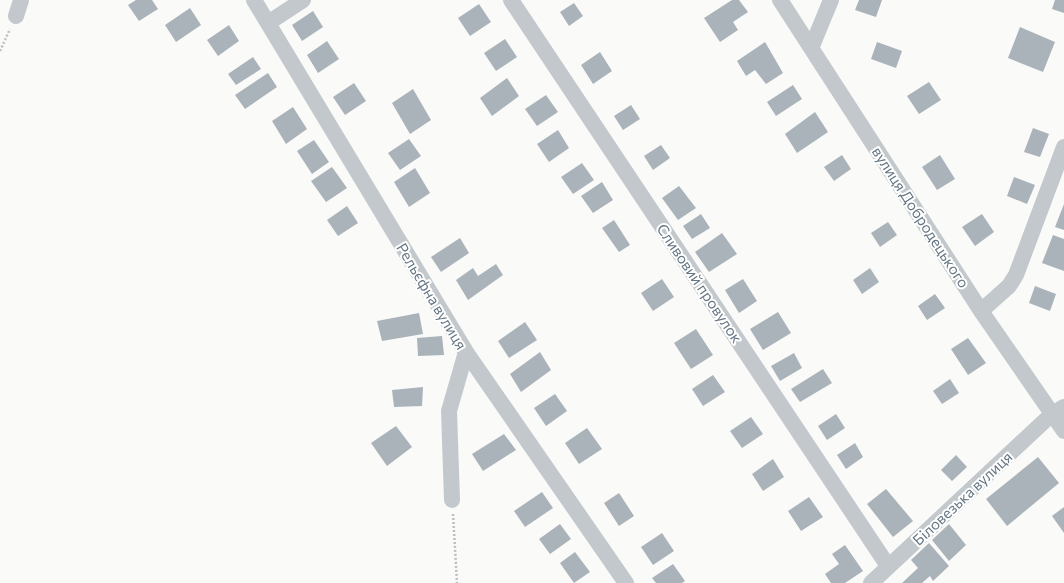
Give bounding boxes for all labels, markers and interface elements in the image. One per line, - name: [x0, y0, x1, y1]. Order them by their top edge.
- street label: вулиця Добродецького: [869, 143, 973, 291]
- street label: Сливовий провулок: [654, 220, 746, 346]
- street label: Рельєфна вулиця: [393, 239, 471, 353]
- street label: Біловезька вулиця: [909, 447, 1015, 549]

